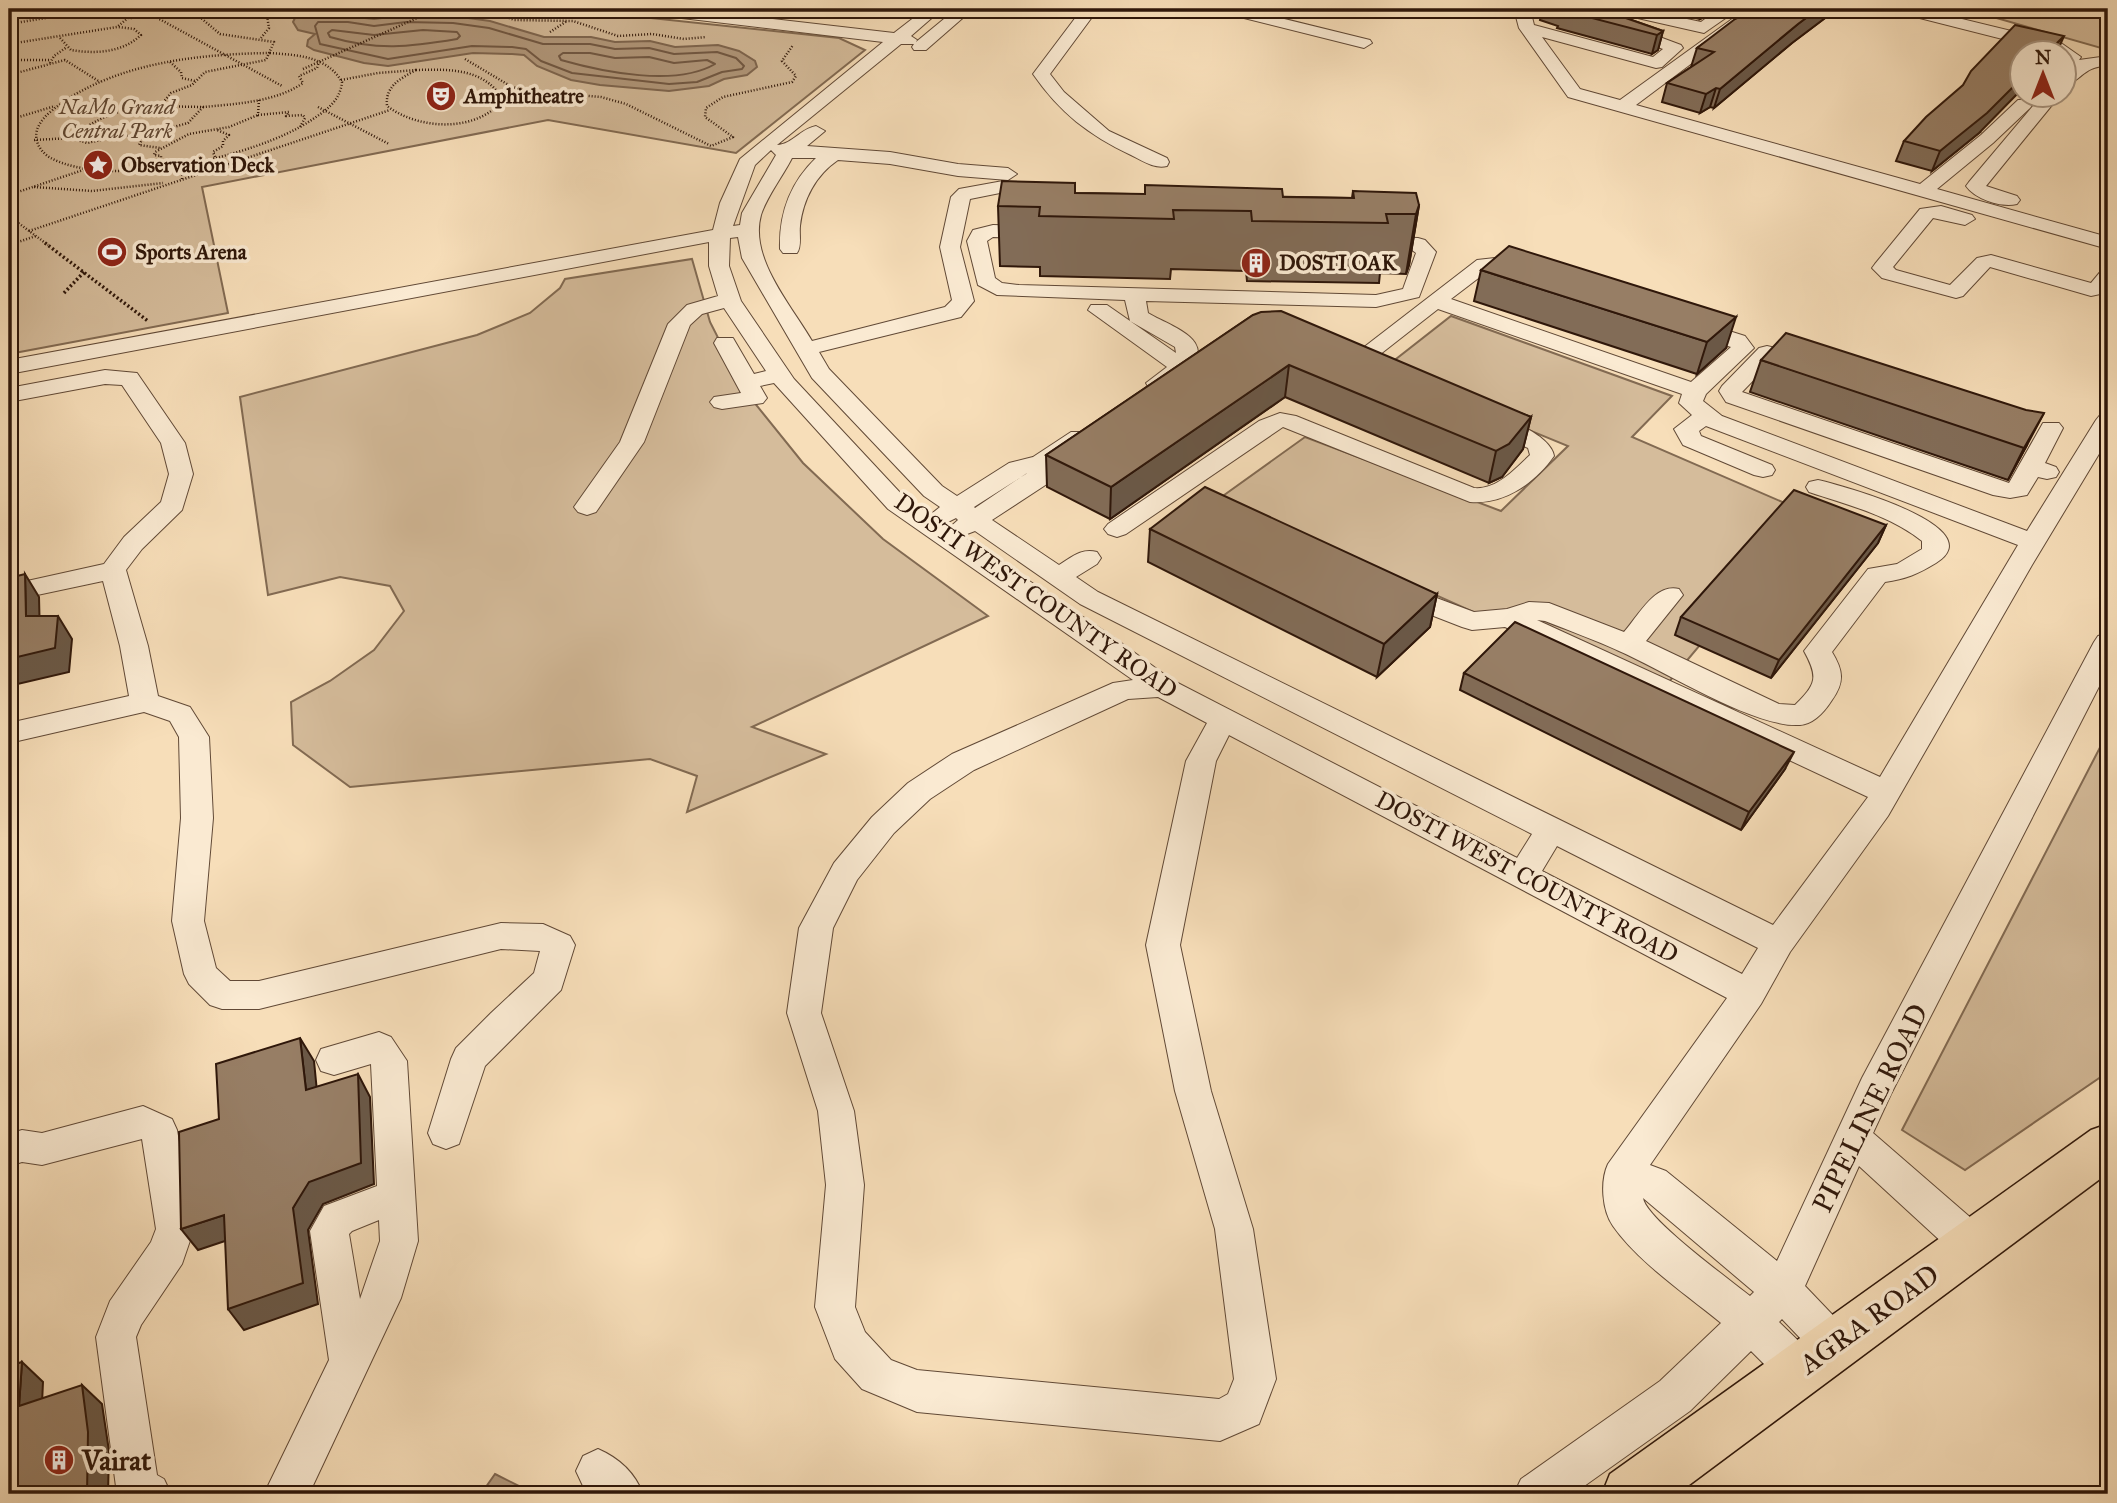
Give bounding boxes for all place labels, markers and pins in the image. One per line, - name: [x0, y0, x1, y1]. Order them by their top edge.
- theatre icon: Amphitheatre: [424, 79, 458, 113]
- place label: Amphitheatre: [462, 83, 584, 109]
- place icon: Observation Deck: [81, 148, 115, 182]
- place label: Observation Deck: [121, 152, 276, 178]
- sports icon: Sports Arena: [95, 235, 129, 269]
- place label: Sports Arena: [135, 239, 248, 265]
- building icon: DOSTI OAK: [1239, 246, 1273, 280]
- place label: DOSTI OAK: [1279, 250, 1397, 276]
- building icon: Vairat: [42, 1443, 76, 1477]
- place label: Vairat: [81, 1443, 151, 1478]

